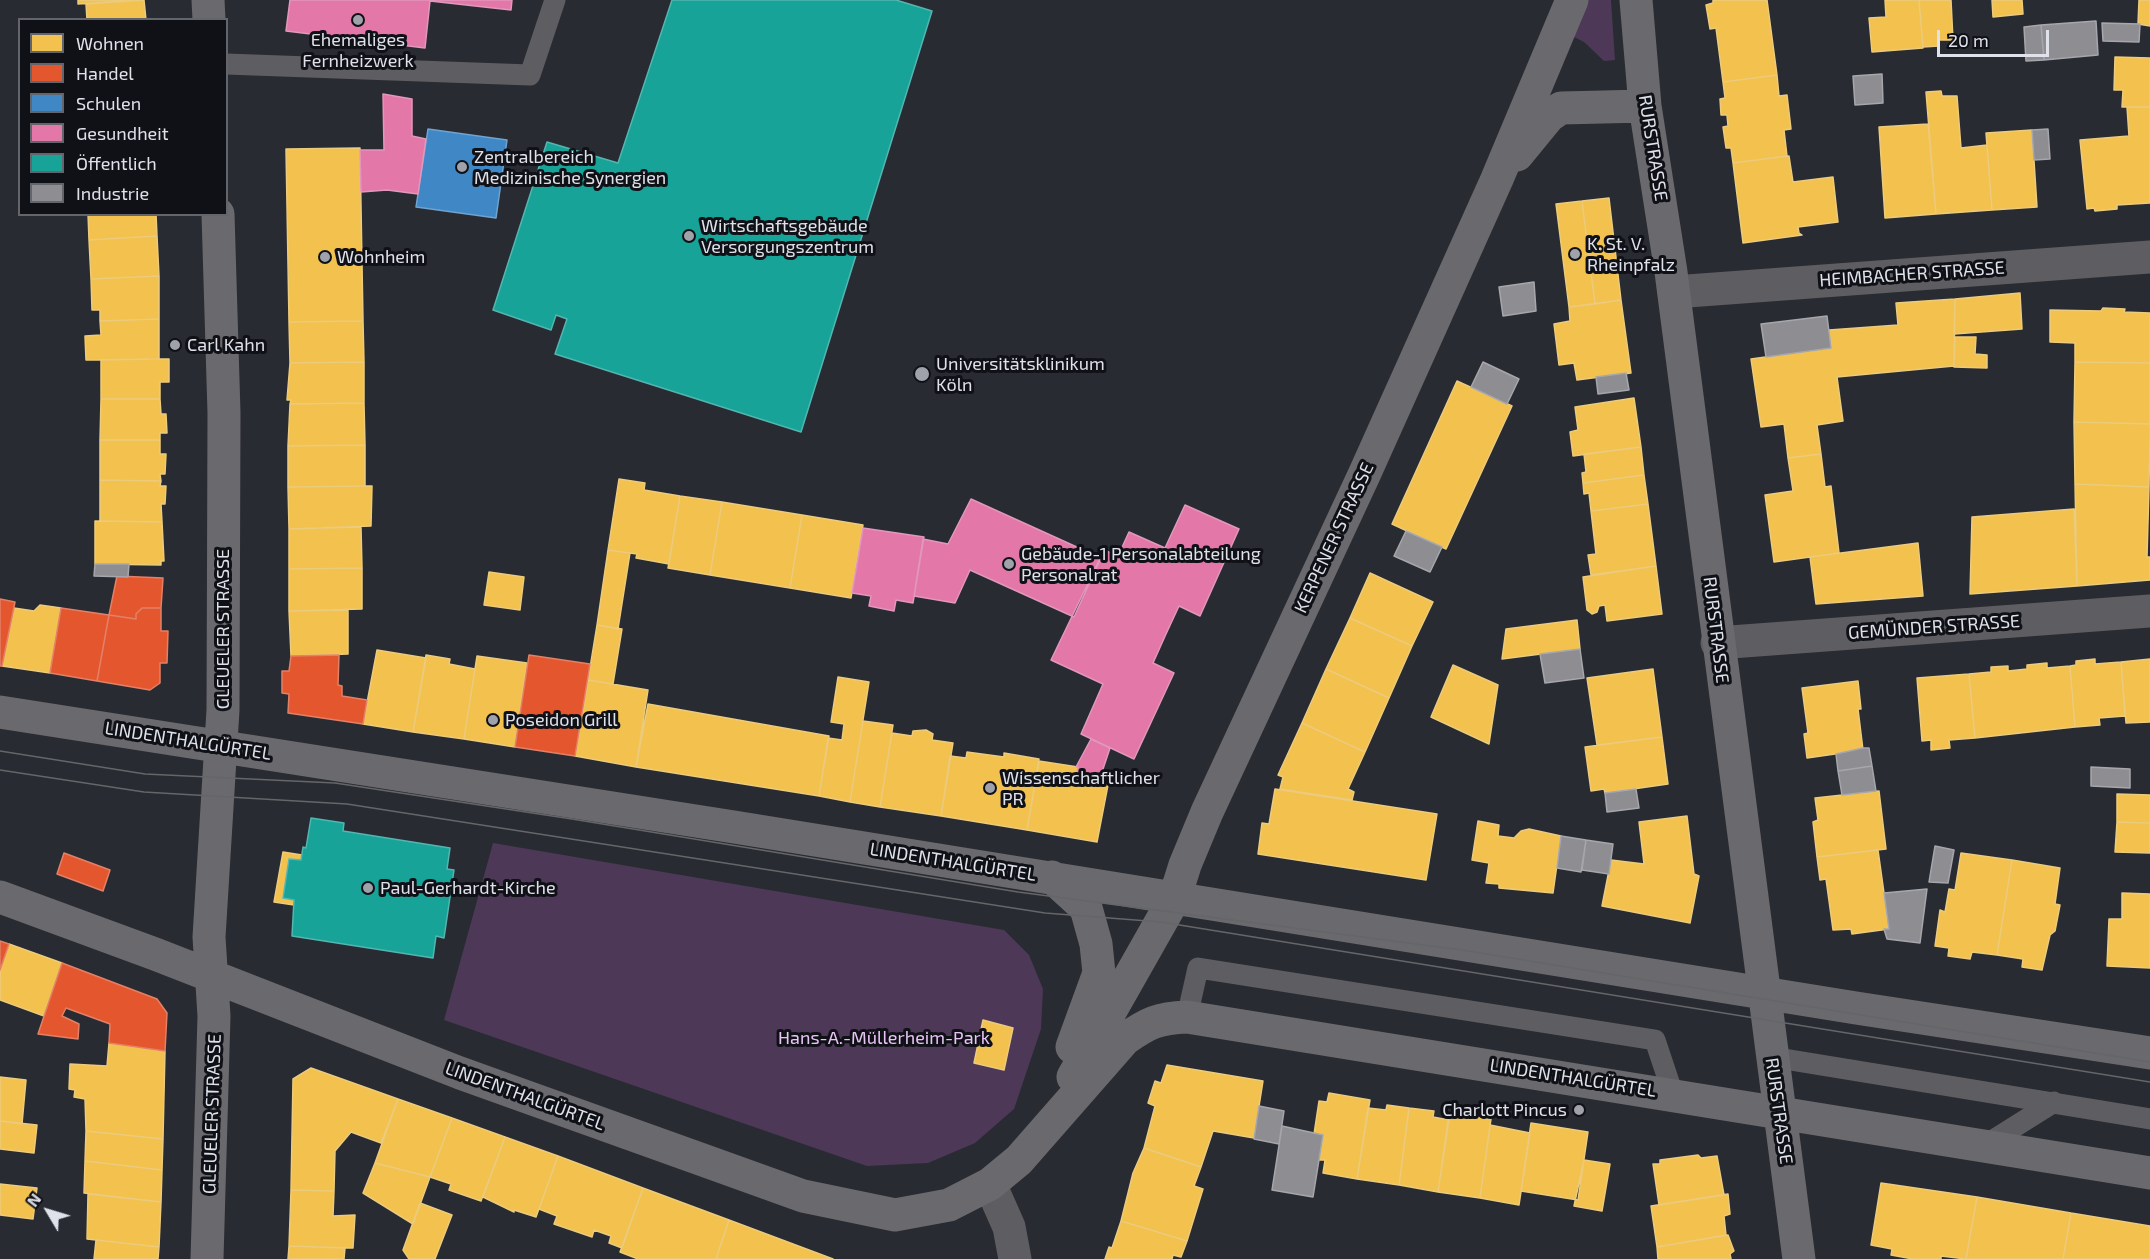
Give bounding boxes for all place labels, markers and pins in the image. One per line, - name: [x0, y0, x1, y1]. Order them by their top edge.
- marker: Ehemaliges Fernheizwerk: [351, 13, 365, 27]
- place label: Ehemaliges Fernheizwerk: [302, 29, 414, 72]
- place label: Zentralbereich Medizinische Synergien: [474, 146, 666, 188]
- marker: Zentralbereich Medizinische Synergien: [455, 160, 469, 174]
- place label: Wirtschaftsgebäude Versorgungszentrum: [701, 215, 874, 258]
- marker: Wirtschaftsgebäude Versorgungszentrum: [682, 229, 696, 243]
- place label: K. St. V. Rheinpfalz: [1587, 233, 1675, 276]
- place label: Wohnheim: [337, 246, 425, 268]
- marker: K. St. V. Rheinpfalz: [1568, 247, 1582, 261]
- marker: Wohnheim: [318, 250, 332, 264]
- place label: Carl Kahn: [187, 334, 265, 356]
- marker: Carl Kahn: [168, 338, 182, 352]
- place label: Universitätsklinikum Köln: [936, 353, 1105, 395]
- marker: Universitätsklinikum Köln: [913, 365, 931, 383]
- place label: Gebäude-1 Personalabteilung Personalrat: [1021, 543, 1261, 586]
- marker: Gebäude-1 Personalabteilung Personalrat: [1002, 557, 1016, 571]
- place label: Poseidon Grill: [505, 709, 618, 731]
- marker: Poseidon Grill: [486, 713, 500, 727]
- place label: Wissenschaftlicher PR: [1002, 767, 1160, 810]
- marker: Wissenschaftlicher PR: [983, 781, 997, 795]
- place label: Paul-Gerhardt-Kirche: [380, 877, 556, 899]
- marker: Paul-Gerhardt-Kirche: [361, 881, 375, 895]
- place label: Charlott Pincus: [1442, 1099, 1567, 1121]
- marker: Charlott Pincus: [1572, 1103, 1586, 1117]

